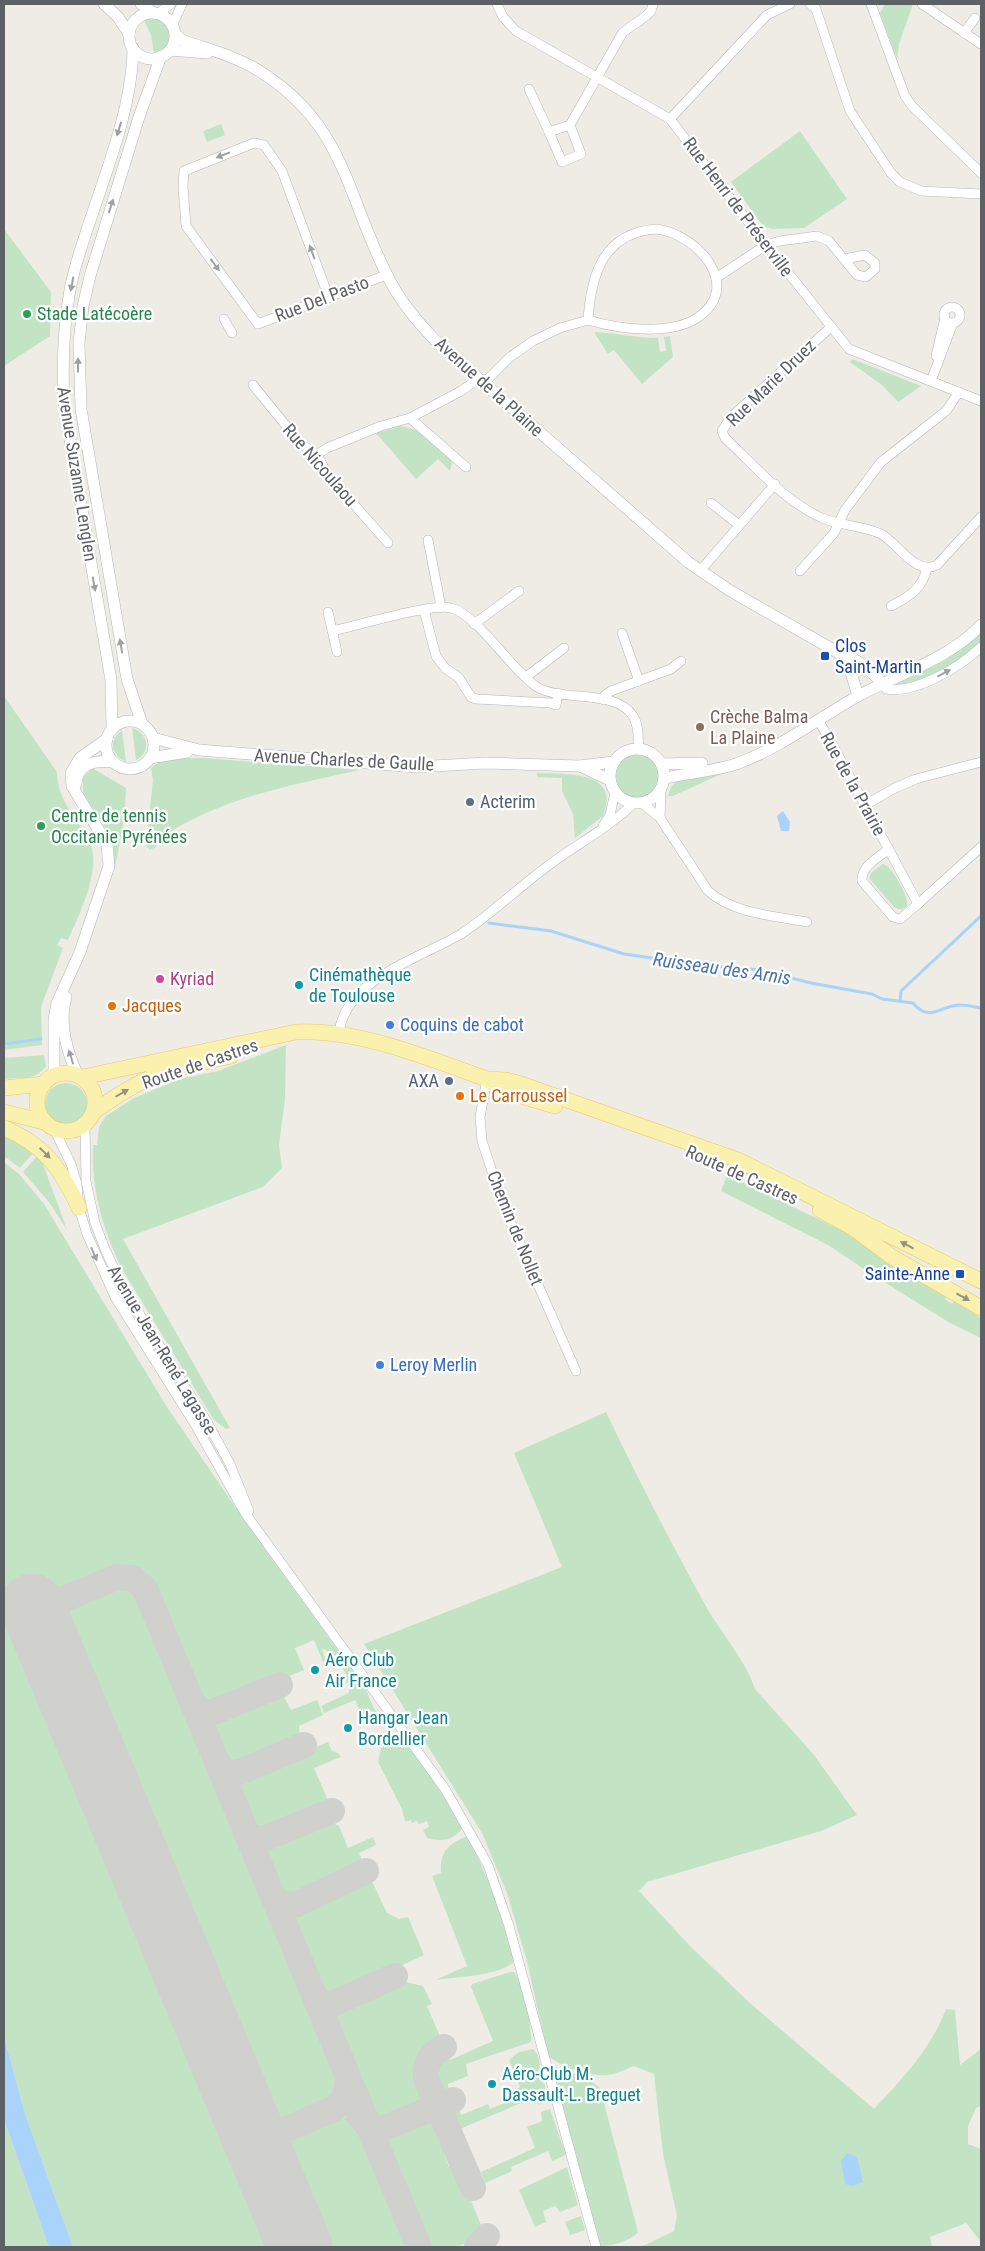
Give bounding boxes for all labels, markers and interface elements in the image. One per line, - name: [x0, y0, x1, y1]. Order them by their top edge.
- one-way arrow: [114, 122, 122, 137]
- street label: Rue Henri de Préserville: [679, 133, 798, 280]
- one-way arrow: [215, 151, 230, 159]
- one-way arrow: [108, 199, 115, 214]
- one-way arrow: [308, 244, 316, 259]
- one-way arrow: [210, 259, 220, 272]
- street label: Rue Del Pasto: [272, 271, 372, 326]
- one-way arrow: [67, 277, 75, 293]
- place label: Stade Latécoère: [37, 303, 152, 324]
- marker: Stade Latécoère: [21, 308, 33, 320]
- street label: Avenue de la Plaine: [431, 333, 548, 441]
- street label: Rue Marie Druez: [722, 335, 820, 430]
- one-way arrow: [74, 356, 82, 372]
- street label: Avenue Suzanne Lenglen: [53, 385, 102, 563]
- street label: Rue Nicoulaou: [279, 419, 362, 510]
- one-way arrow: [91, 576, 99, 592]
- place label: Clos Saint-Martin: [835, 635, 922, 677]
- one-way arrow: [117, 638, 125, 654]
- marker: Clos Saint-Martin: [819, 650, 831, 662]
- one-way arrow: [936, 669, 951, 677]
- place label: Crèche Balma La Plaine: [710, 706, 808, 748]
- marker: Crèche Balma La Plaine: [694, 721, 706, 733]
- street label: Rue de la Prairie: [816, 728, 891, 839]
- street label: Avenue Charles de Gaulle: [254, 744, 434, 775]
- place label: Acterim: [480, 791, 536, 812]
- marker: Acterim: [464, 796, 476, 808]
- place label: Centre de tennis Occitanie Pyrénées: [51, 805, 187, 847]
- marker: Centre de tennis Occitanie Pyrénées: [35, 820, 47, 832]
- water label: Ruisseau des Arnis: [652, 947, 792, 990]
- place label: Cinémathèque de Toulouse: [309, 964, 411, 1006]
- place label: Kyriad: [170, 968, 214, 989]
- marker: Kyriad: [154, 973, 166, 985]
- marker: Cinémathèque de Toulouse: [293, 979, 305, 991]
- place label: Jacques: [122, 995, 182, 1016]
- marker: Jacques: [106, 1000, 118, 1012]
- place label: Coquins de cabot: [400, 1014, 524, 1035]
- marker: Coquins de cabot: [384, 1019, 396, 1031]
- street label: Route de Castres: [139, 1034, 260, 1093]
- one-way arrow: [66, 1050, 74, 1065]
- place label: AXA: [408, 1070, 440, 1091]
- marker: AXA: [443, 1075, 455, 1087]
- place label: Le Carroussel: [470, 1085, 567, 1106]
- one-way arrow: [115, 1089, 130, 1097]
- marker: Le Carroussel: [454, 1090, 466, 1102]
- street label: Route de Castres: [683, 1140, 802, 1209]
- one-way arrow: [39, 1147, 51, 1159]
- street label: Chemin de Nollet: [483, 1168, 548, 1288]
- one-way arrow: [900, 1241, 915, 1249]
- one-way arrow: [91, 1247, 99, 1261]
- street label: Avenue Jean-René Lagasse: [104, 1261, 221, 1438]
- place label: Sainte-Anne: [865, 1263, 950, 1284]
- marker: Sainte-Anne: [954, 1268, 966, 1280]
- one-way arrow: [956, 1293, 969, 1302]
- place label: Leroy Merlin: [390, 1354, 477, 1375]
- marker: Leroy Merlin: [374, 1359, 386, 1371]
- place label: Aéro Club Air France: [325, 1649, 397, 1691]
- marker: Aéro Club Air France: [309, 1664, 321, 1676]
- place label: Hangar Jean Bordellier: [358, 1707, 448, 1749]
- marker: Hangar Jean Bordellier: [342, 1722, 354, 1734]
- place label: Aéro-Club M. Dassault-L. Breguet: [502, 2063, 641, 2105]
- marker: Aéro-Club M. Dassault-L. Breguet: [486, 2078, 498, 2090]

